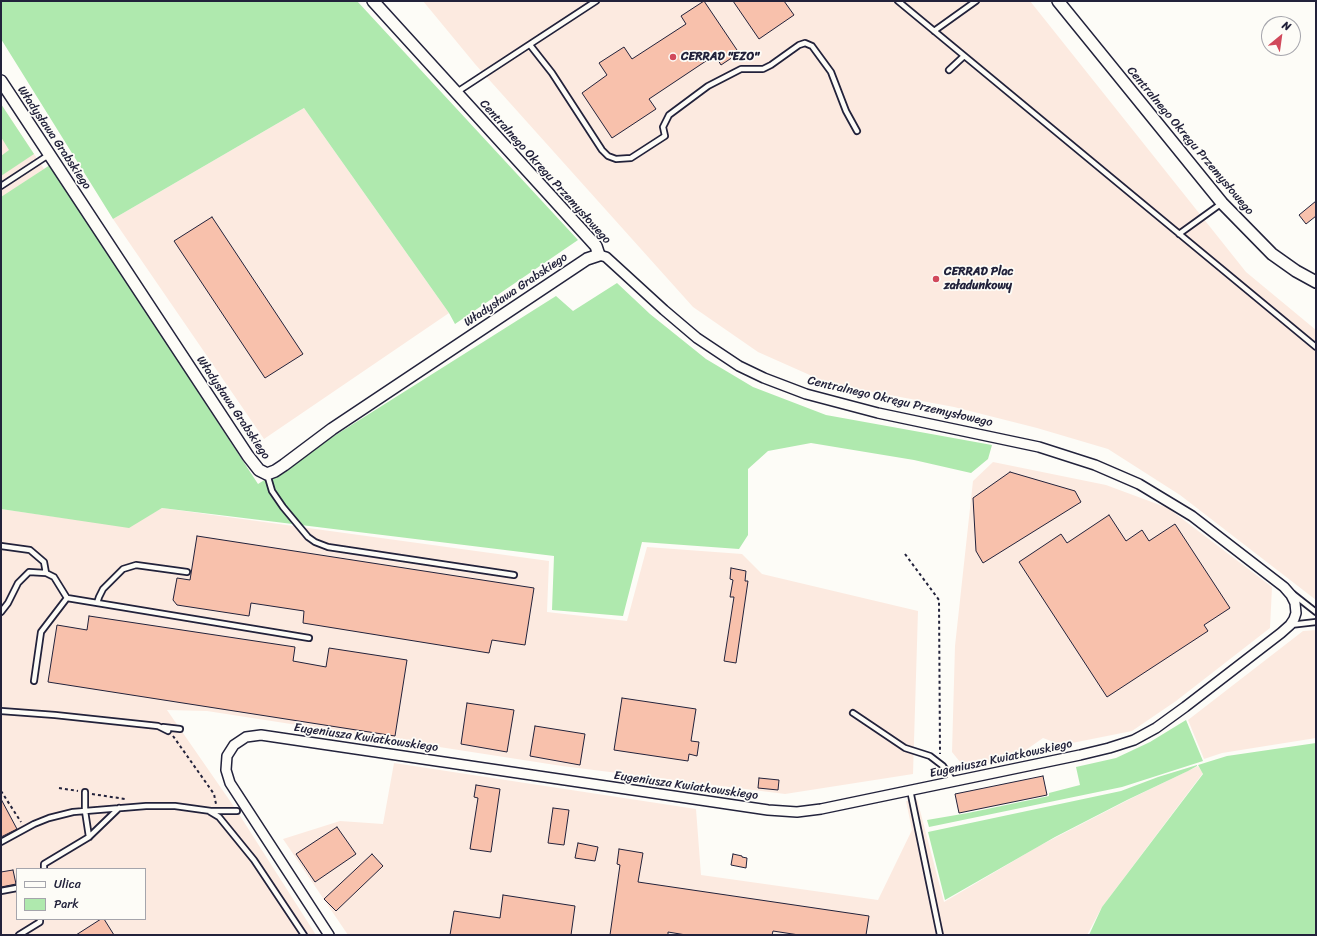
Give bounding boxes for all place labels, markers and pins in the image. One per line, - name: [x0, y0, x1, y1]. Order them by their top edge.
- place label: CERRAD "EZO": [681, 50, 759, 64]
- marker: CERRAD "EZO": [668, 52, 678, 62]
- place label: CERRAD Plac załadunkowy: [944, 265, 1013, 293]
- marker: CERRAD Plac załadunkowy: [931, 274, 941, 284]

